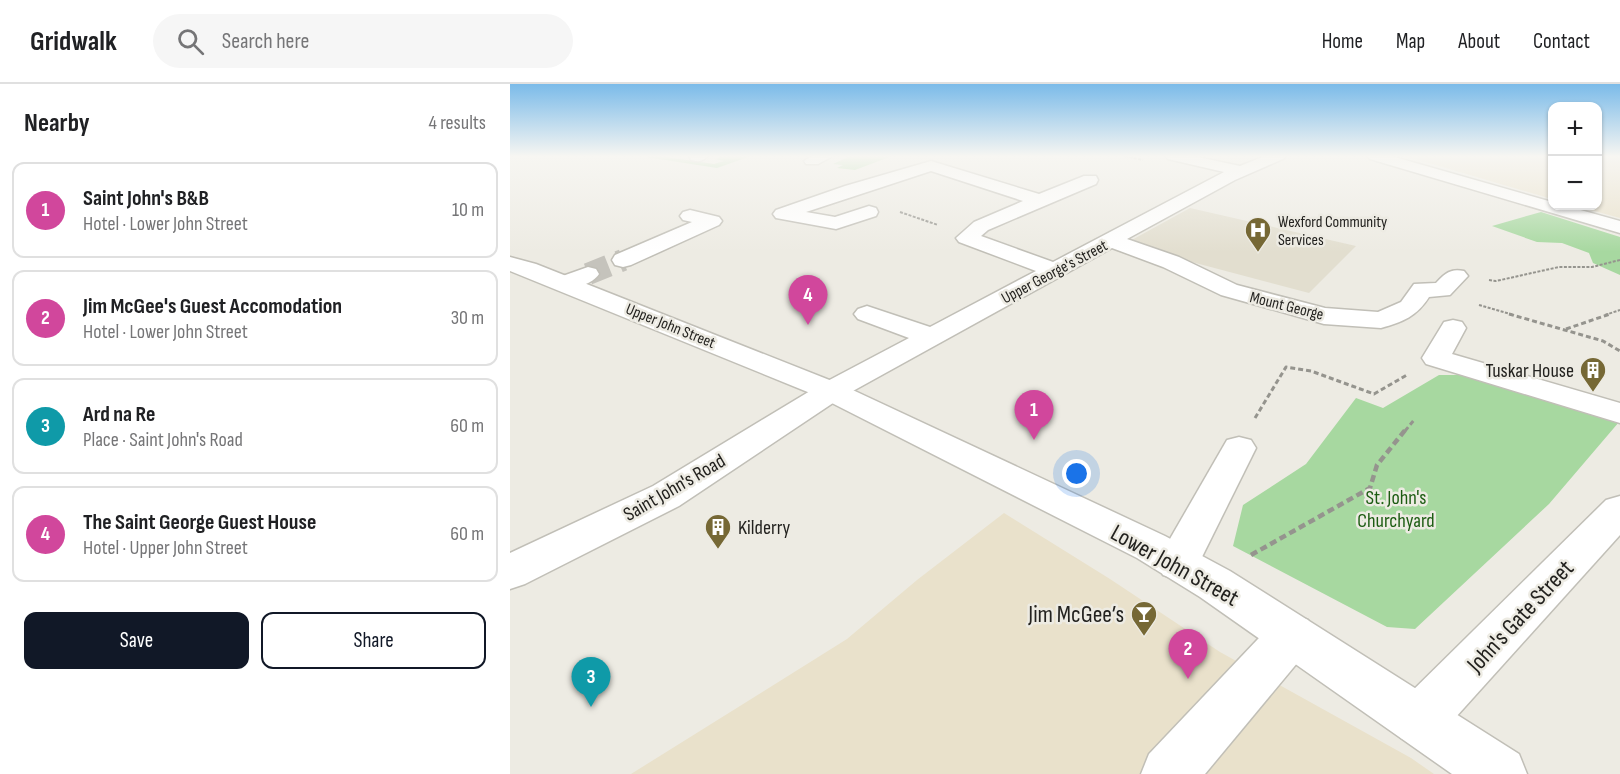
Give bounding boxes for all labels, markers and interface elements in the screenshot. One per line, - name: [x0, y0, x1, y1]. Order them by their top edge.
- search box: [153, 14, 573, 68]
- text: Gridwalk: [30, 25, 117, 58]
- icon: search: [174, 25, 207, 58]
- text: Search here: [222, 28, 309, 55]
- text: Home: [1322, 29, 1363, 54]
- text: Map: [1396, 29, 1425, 54]
- text: About: [1458, 29, 1500, 54]
- text: Contact: [1533, 29, 1590, 54]
- map controls: [1548, 102, 1602, 210]
- button: +: [1548, 102, 1602, 156]
- text: Nearby: [24, 108, 90, 139]
- text: 4 results: [429, 111, 486, 135]
- button: −: [1548, 156, 1602, 210]
- text: Saint John's B&B: [83, 185, 209, 212]
- text: 1: [42, 198, 49, 222]
- text: 10 m: [452, 198, 484, 222]
- text: Hotel · Lower John Street: [83, 212, 248, 236]
- place label: Wexford Community Services: [1278, 213, 1387, 250]
- hospital icon: Wexford Community Services: [1243, 215, 1273, 253]
- street label: Upper George's Street: [998, 236, 1111, 308]
- pin: 4: [788, 276, 828, 325]
- street label: Mount George: [1248, 288, 1325, 325]
- text: Jim McGee's Guest Accomodation: [83, 293, 342, 320]
- street label: Upper John Street: [623, 300, 718, 353]
- text: 2: [41, 306, 50, 330]
- text: 30 m: [451, 306, 484, 330]
- text: Hotel · Lower John Street: [83, 320, 248, 344]
- building icon: Tuskar House: [1578, 355, 1608, 393]
- place label: Tuskar House: [1485, 359, 1574, 383]
- pin: 1: [1014, 390, 1054, 440]
- text: Ard na Re: [83, 401, 156, 428]
- text: 3: [41, 414, 50, 438]
- text: 60 m: [450, 414, 484, 438]
- text: Place · Saint John's Road: [83, 428, 243, 452]
- street label: Saint John's Road: [619, 449, 730, 527]
- your location: [1062, 459, 1091, 488]
- park label: St. John's Churchyard: [1357, 486, 1435, 533]
- text: The Saint George Guest House: [83, 509, 316, 536]
- building icon: Kilderry: [703, 512, 733, 550]
- place label: Kilderry: [738, 516, 791, 540]
- street label: Lower John Street: [1106, 518, 1244, 613]
- text: 4: [41, 522, 50, 546]
- text: 60 m: [450, 522, 484, 546]
- text: Hotel · Upper John Street: [83, 536, 248, 560]
- street label: John's Gate Street: [1460, 554, 1580, 679]
- bar icon: Jim McGee’s: [1129, 599, 1159, 637]
- place label: Jim McGee’s: [1027, 600, 1124, 629]
- button: Save: [24, 612, 249, 669]
- button: Share: [261, 612, 486, 669]
- pin: 2: [1168, 630, 1208, 679]
- pin: 3: [572, 658, 610, 707]

